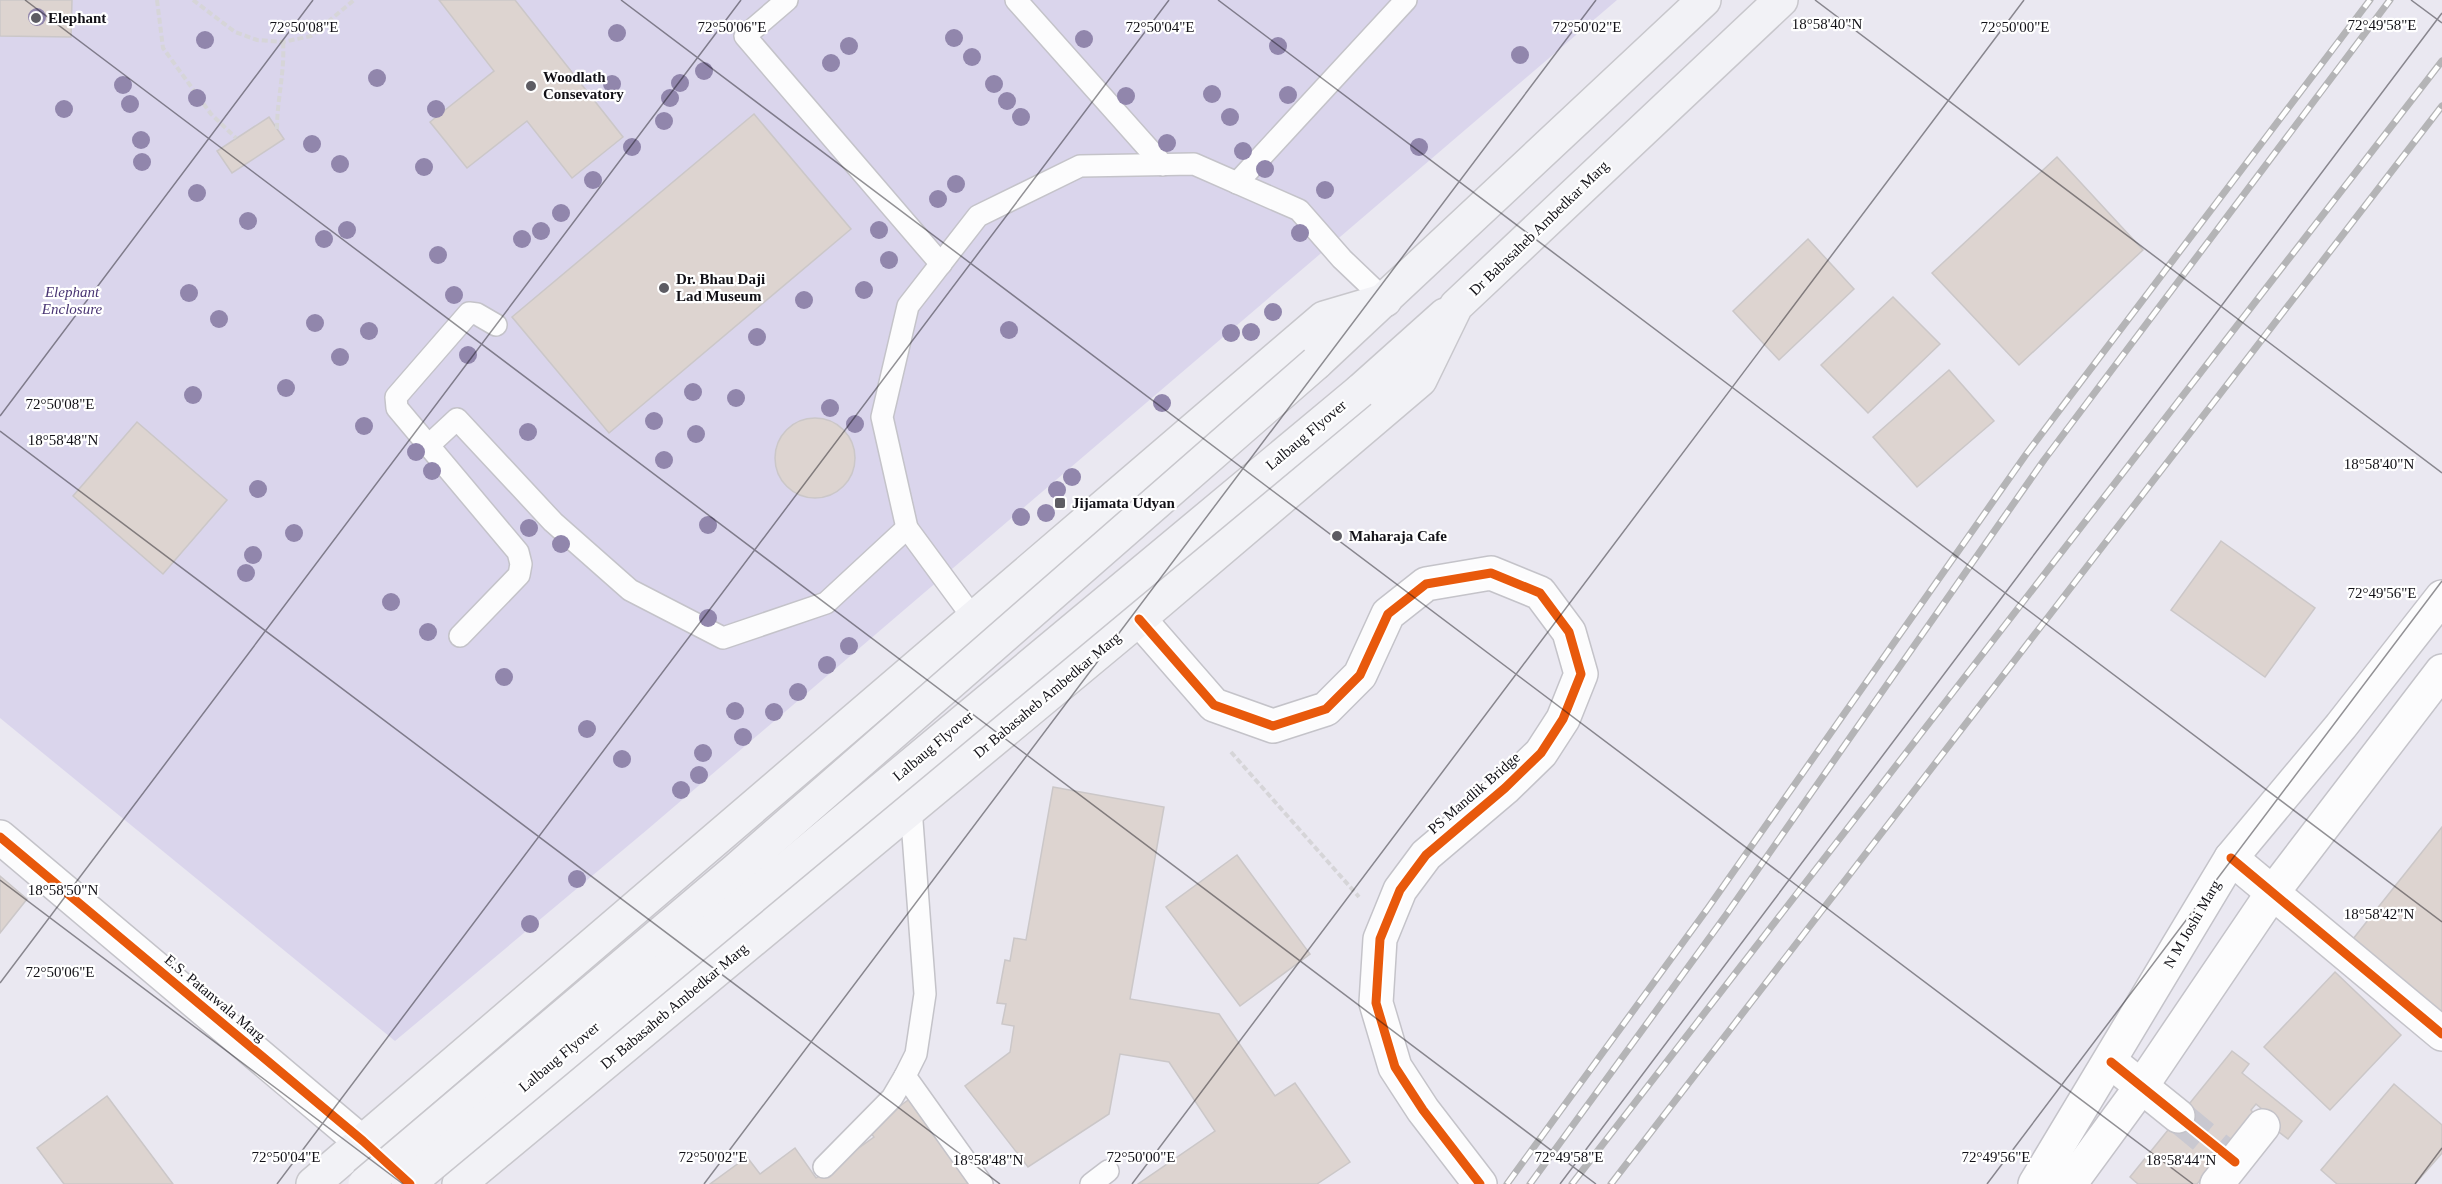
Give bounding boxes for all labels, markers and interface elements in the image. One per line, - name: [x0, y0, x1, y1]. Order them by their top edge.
- place label: Elephant: [48, 10, 106, 26]
- marker: Elephant: [29, 11, 43, 25]
- text: 18°58'40"N: [1792, 16, 1862, 32]
- text: 72°49'58"E: [2348, 17, 2417, 33]
- text: 72°50'08"E: [270, 19, 339, 35]
- text: 72°50'06"E: [698, 19, 767, 35]
- text: 72°50'04"E: [1126, 19, 1195, 35]
- text: 72°50'02"E: [1553, 19, 1622, 35]
- text: 72°50'00"E: [1981, 19, 2050, 35]
- place label: Woodlath Consevatory: [543, 69, 624, 102]
- marker: Woodlath Consevatory: [524, 79, 538, 93]
- street label: Dr Babasaheb Ambedkar Marg: [1466, 157, 1612, 299]
- place label: Dr. Bhau Daji Lad Museum: [676, 271, 765, 304]
- marker: Dr. Bhau Daji Lad Museum: [657, 281, 671, 295]
- park label: Elephant Enclosure: [41, 284, 102, 317]
- text: 72°50'08"E: [26, 396, 95, 412]
- street label: Lalbaug Flyover: [1263, 397, 1349, 473]
- text: 18°58'48"N: [28, 432, 98, 448]
- text: 18°58'40"N: [2344, 456, 2414, 472]
- place label: Jijamata Udyan: [1072, 495, 1176, 511]
- marker: Jijamata Udyan: [1053, 496, 1067, 510]
- place label: Maharaja Cafe: [1349, 528, 1447, 544]
- marker: Maharaja Cafe: [1330, 529, 1344, 543]
- text: 72°49'56"E: [2348, 585, 2417, 601]
- street label: Dr Babasaheb Ambedkar Marg: [970, 629, 1124, 761]
- street label: Lalbaug Flyover: [890, 708, 976, 784]
- street label: PS Mandlik Bridge: [1425, 749, 1523, 837]
- street label: N M Joshi Marg: [2160, 877, 2224, 971]
- text: 18°58'50"N: [28, 882, 98, 898]
- text: 18°58'42"N: [2344, 906, 2414, 922]
- street label: Dr Babasaheb Ambedkar Marg: [597, 940, 751, 1072]
- street label: E.S. Patanwala Marg: [161, 951, 269, 1045]
- text: 72°50'06"E: [26, 964, 95, 980]
- street label: Lalbaug Flyover: [516, 1019, 602, 1095]
- text: 72°50'04"E: [252, 1149, 321, 1165]
- text: 72°50'02"E: [679, 1149, 748, 1165]
- text: 72°50'00"E: [1107, 1149, 1176, 1165]
- text: 72°49'58"E: [1535, 1149, 1604, 1165]
- text: 72°49'56"E: [1962, 1149, 2031, 1165]
- text: 18°58'48"N: [953, 1152, 1023, 1168]
- text: 18°58'44"N: [2146, 1152, 2216, 1168]

